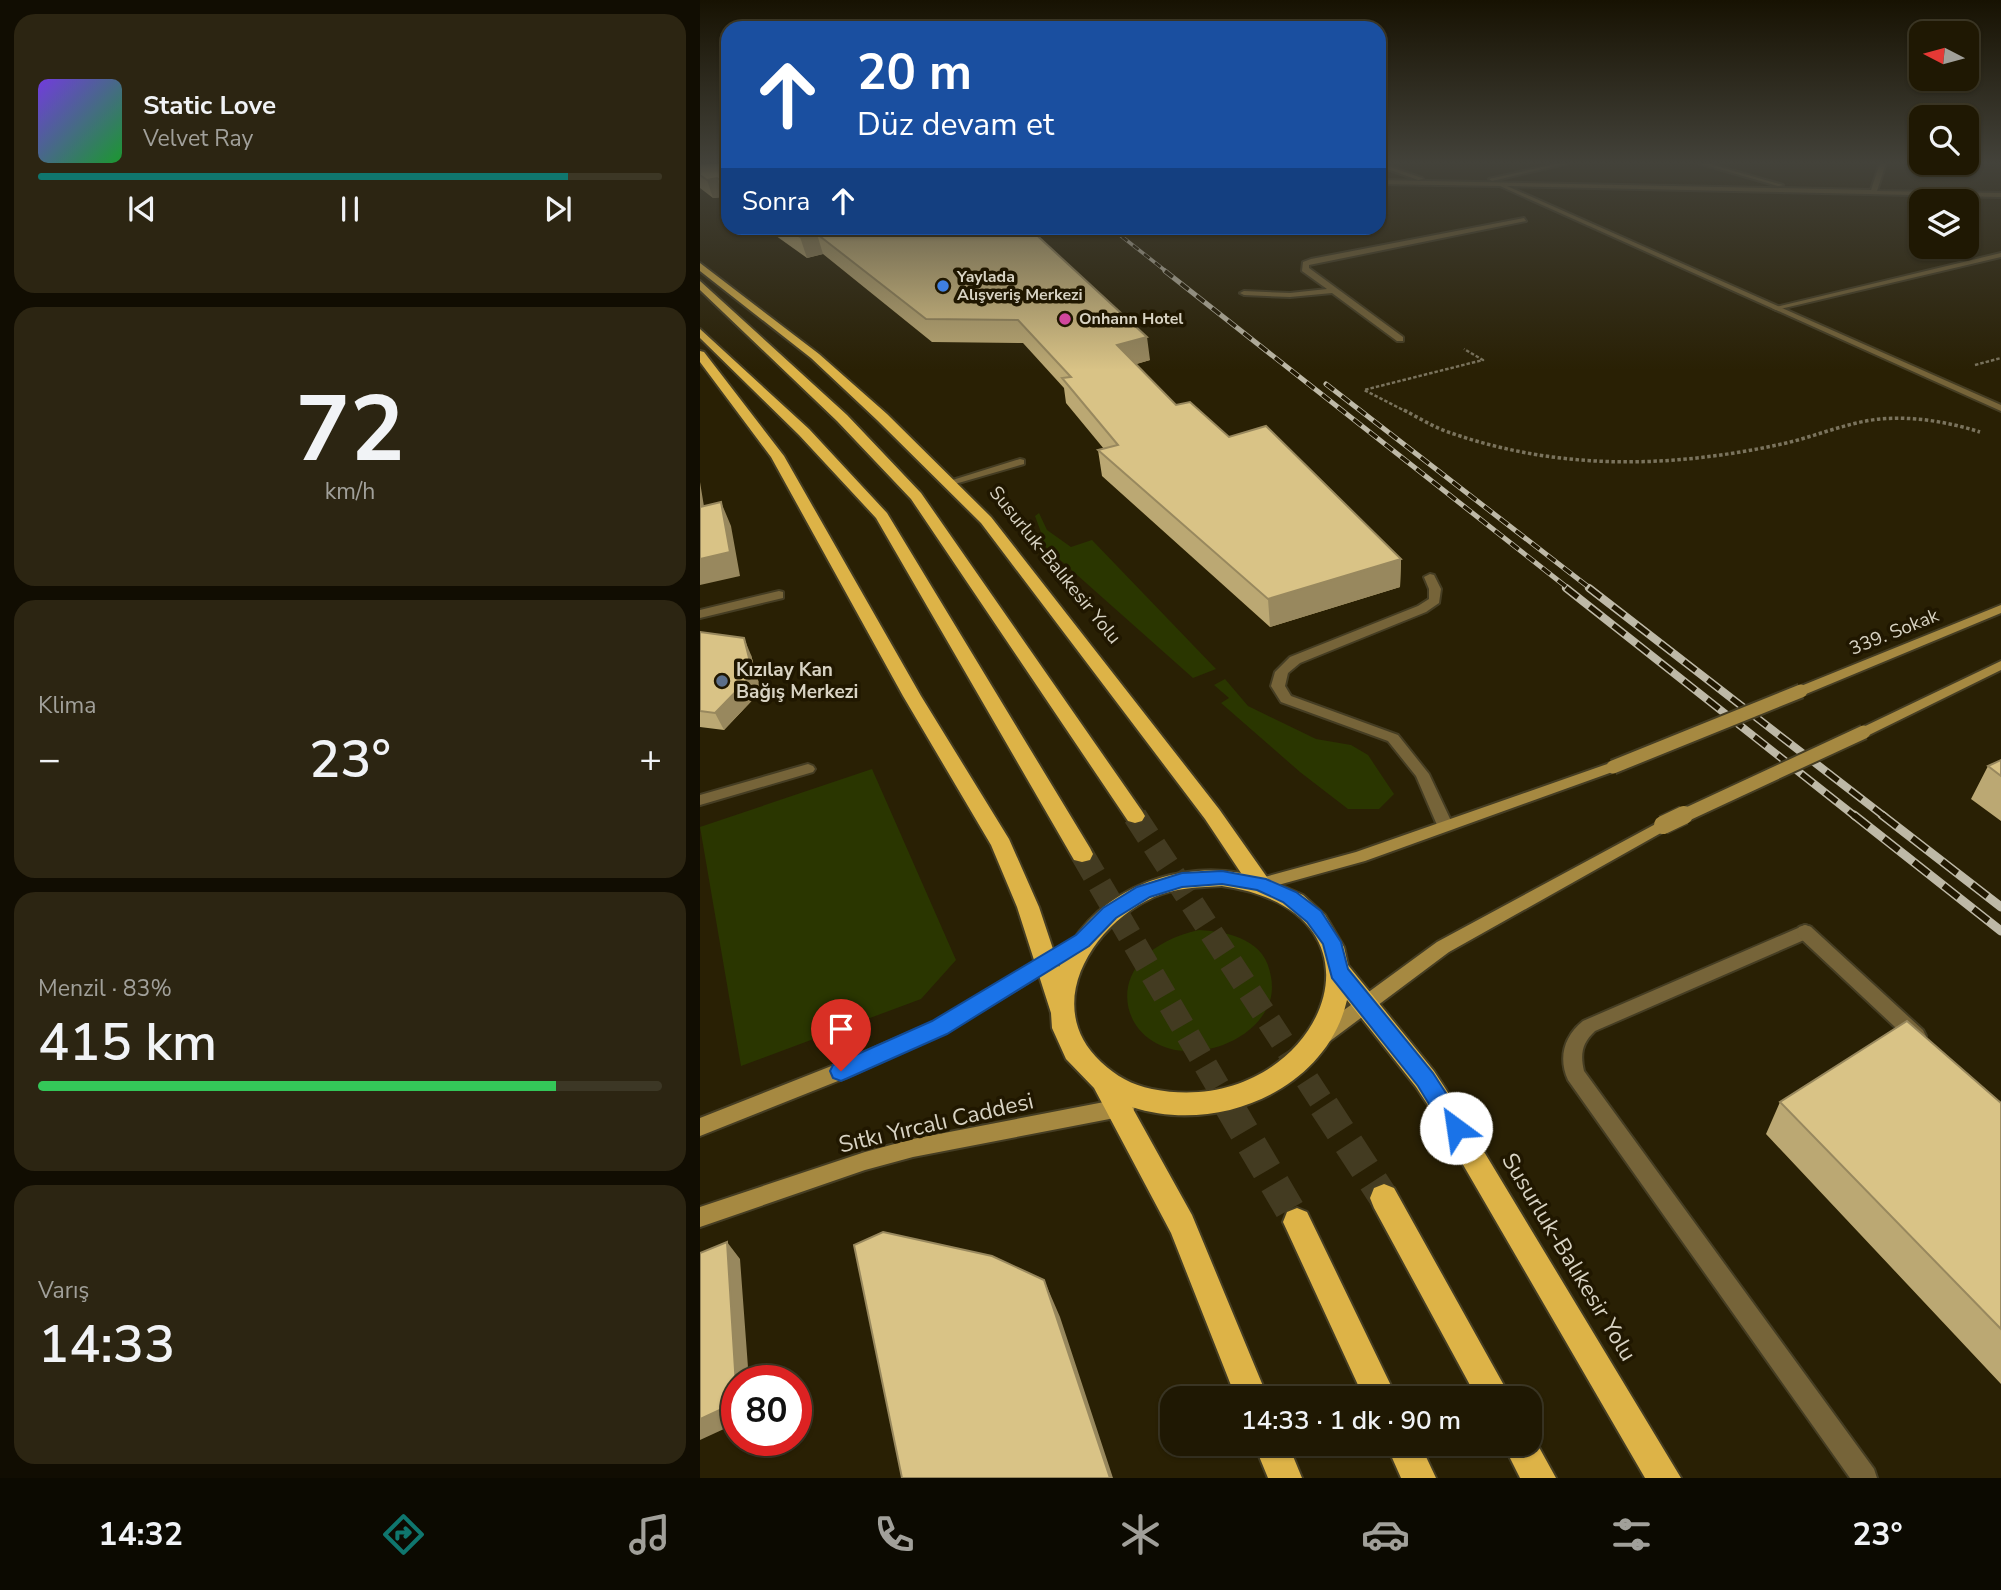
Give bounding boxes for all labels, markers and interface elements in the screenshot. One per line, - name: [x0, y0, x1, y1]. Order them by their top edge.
- north arrow: [1909, 21, 1979, 91]
- map controls: [1909, 21, 1979, 259]
- text: 20 m: [857, 39, 972, 106]
- icon: ahead: [742, 49, 833, 140]
- text: Static Love: [143, 88, 276, 123]
- text: Düz devam et: [857, 103, 1054, 146]
- button: search: [1909, 105, 1979, 175]
- text: Velvet Ray: [143, 123, 253, 154]
- icon: ahead: [824, 182, 862, 220]
- text: Sonra: [742, 184, 810, 219]
- button: layers: [1909, 189, 1979, 259]
- icon: previous: [123, 190, 161, 228]
- icon: pause: [331, 190, 369, 228]
- icon: next: [539, 190, 577, 228]
- place label: Yaylada Alışveriş Merkezi: [956, 266, 1083, 306]
- marker: Yaylada Alışveriş Merkezi: [935, 278, 951, 294]
- place label: Onhann Hotel: [1079, 308, 1183, 330]
- marker: Onhann Hotel: [1057, 311, 1073, 327]
- text: 72: [295, 368, 405, 492]
- text: km/h: [325, 476, 375, 507]
- street label: Susurluk-Balıkesir Yolu: [983, 480, 1127, 650]
- street label: 339. Sokak: [1845, 602, 1943, 662]
- place label: Kızılay Kan Bağış Merkezi: [736, 657, 858, 705]
- marker: Kızılay Kan Bağış Merkezi: [714, 673, 730, 689]
- text: Klima: [38, 690, 96, 721]
- text: 23°: [309, 724, 391, 795]
- text: −: [38, 734, 61, 785]
- text: +: [639, 734, 662, 785]
- text: Menzil · 83%: [38, 973, 172, 1004]
- pin: [811, 999, 871, 1071]
- text: 415 km: [38, 1007, 217, 1078]
- icon: arrive: [822, 1010, 860, 1048]
- street label: Sıtkı Yırcalı Caddesi: [835, 1085, 1037, 1161]
- position arrow: [1419, 1091, 1493, 1165]
- street label: Susurluk-Balıkesir Yolu: [1494, 1147, 1644, 1367]
- text: Varış: [38, 1275, 89, 1306]
- text: 14:33: [38, 1309, 175, 1380]
- speed limit sign: 80: [721, 1365, 812, 1456]
- text: 14:33 · 1 dk · 90 m: [1241, 1403, 1461, 1438]
- icon: directions: [379, 1510, 428, 1559]
- icon: music: [625, 1510, 674, 1559]
- icon: phone: [870, 1510, 919, 1559]
- icon: climate: [1116, 1510, 1165, 1559]
- icon: car: [1361, 1510, 1410, 1559]
- icon: filters: [1607, 1510, 1656, 1559]
- text: 14:32: [98, 1513, 183, 1556]
- text: 23°: [1852, 1513, 1903, 1556]

